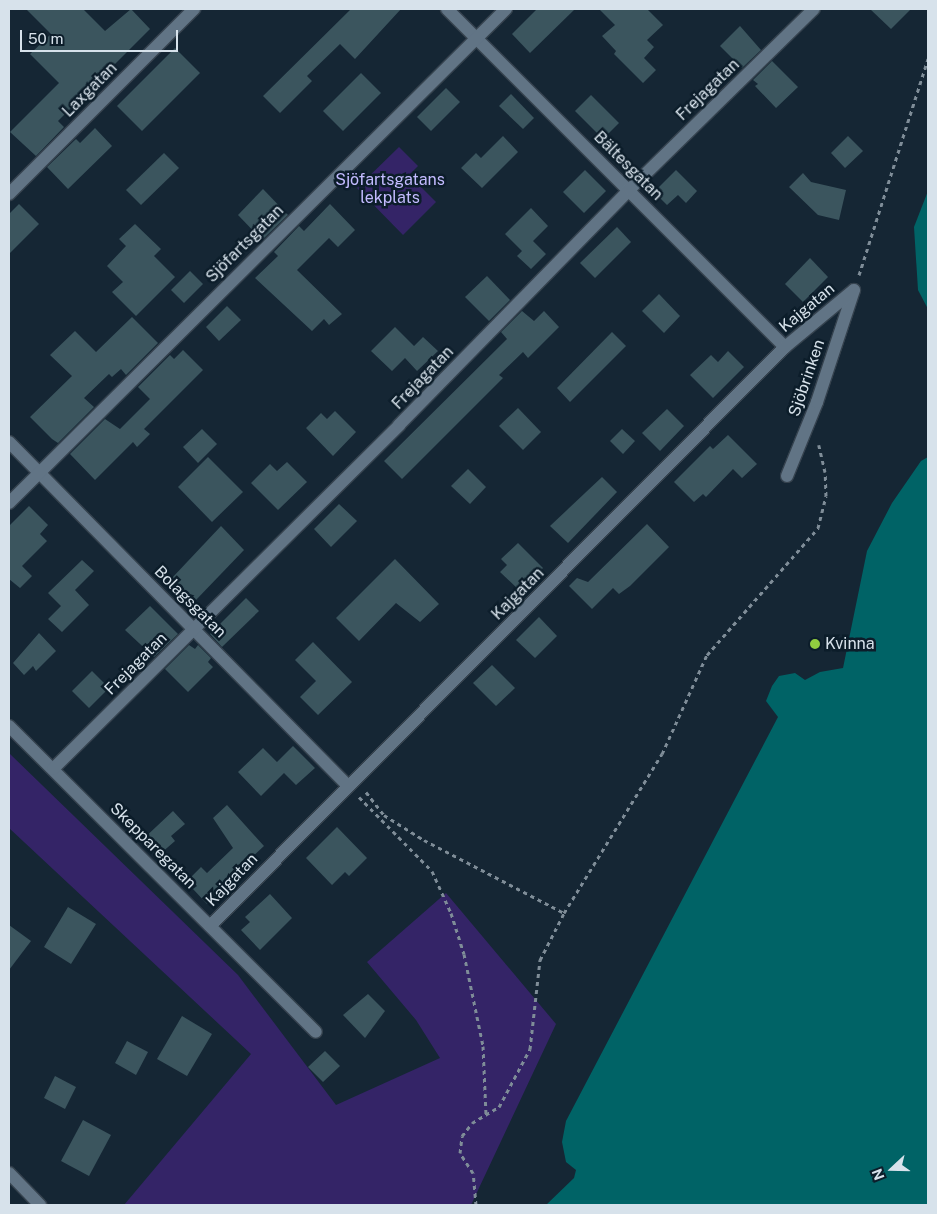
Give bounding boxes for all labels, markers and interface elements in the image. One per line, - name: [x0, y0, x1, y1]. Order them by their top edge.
- scale bar: [22, 20, 180, 52]
- text: 50 m: [28, 30, 63, 47]
- street label: Frejagatan: [672, 55, 744, 125]
- street label: Laxgatan: [59, 59, 121, 121]
- street label: Bältesgatan: [590, 128, 666, 204]
- park label: Sjöfartsgatans lekplats: [335, 170, 445, 208]
- street label: Sjöfartsgatan: [202, 201, 288, 287]
- street label: Kajgatan: [775, 279, 839, 337]
- street label: Sjöbrinken: [785, 337, 829, 419]
- street label: Frejagatan: [388, 342, 458, 414]
- street label: Bolagsgatan: [150, 562, 230, 642]
- street label: Kajgatan: [488, 564, 548, 624]
- street label: Frejagatan: [101, 629, 171, 699]
- place label: Kvinna: [825, 634, 875, 654]
- marker: Kvinna: [809, 638, 821, 650]
- street label: Skepparegatan: [106, 799, 200, 893]
- street label: Kajgatan: [202, 849, 262, 911]
- north arrow: [867, 1144, 917, 1194]
- text: N: [869, 1166, 887, 1182]

